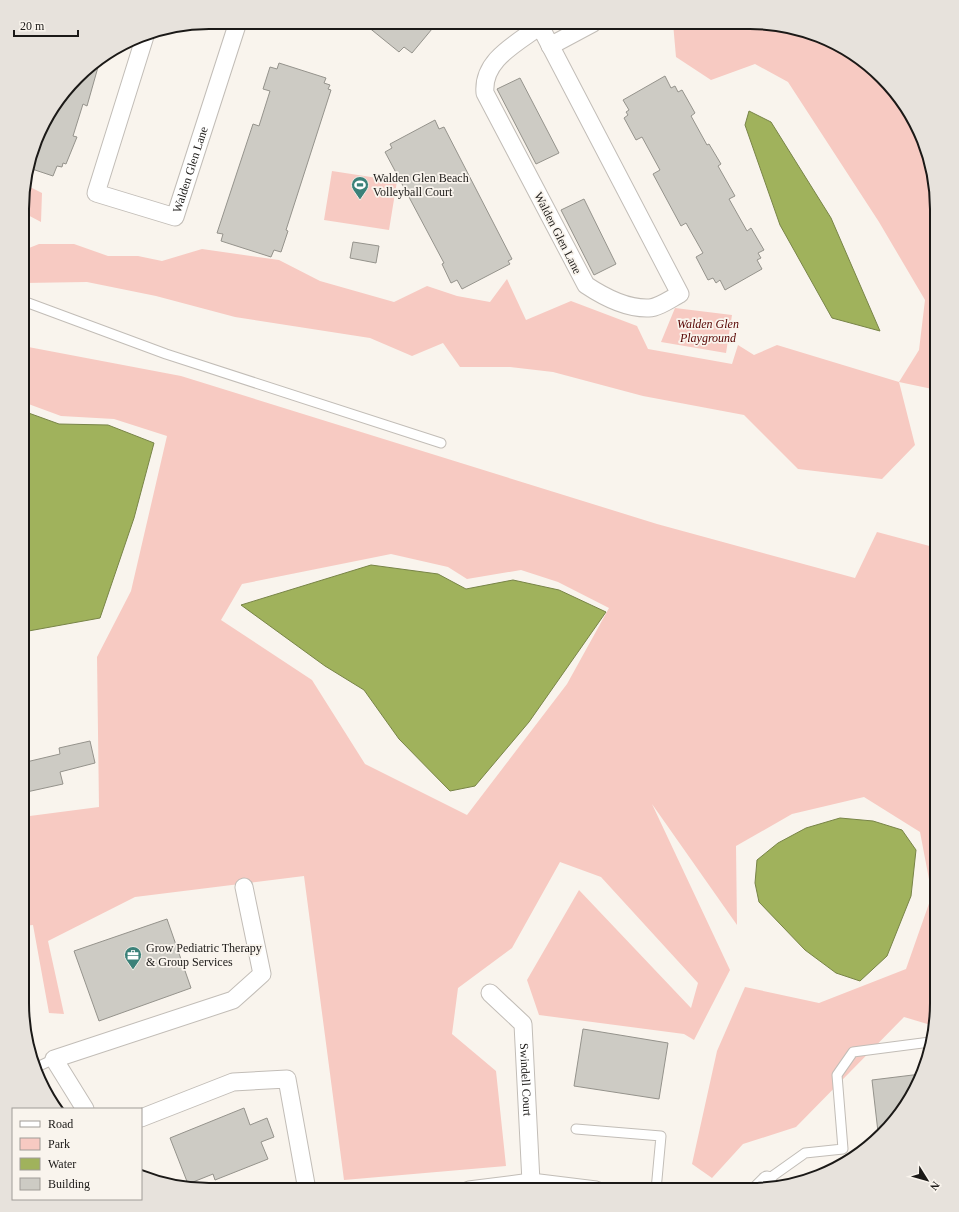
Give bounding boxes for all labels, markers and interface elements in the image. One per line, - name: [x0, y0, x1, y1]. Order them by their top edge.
- scale bar: [14, 12, 78, 38]
- text: 20 m: [20, 19, 45, 33]
- street label: Walden Glen Lane: [170, 125, 211, 214]
- place label: Walden Glen Beach Volleyball Court: [373, 171, 469, 199]
- sports icon: Walden Glen Beach Volleyball Court: [350, 175, 370, 200]
- street label: Walden Glen Lane: [531, 190, 585, 276]
- park label: Walden Glen Playground: [677, 317, 739, 345]
- place label: Grow Pediatric Therapy & Group Services: [146, 941, 262, 969]
- office icon: Grow Pediatric Therapy & Group Services: [123, 945, 143, 970]
- street label: Swindell Court: [517, 1043, 535, 1117]
- legend: [12, 1108, 142, 1200]
- text: Road: [48, 1117, 73, 1131]
- text: Park: [48, 1137, 70, 1151]
- text: Water: [48, 1157, 76, 1171]
- north arrow: [907, 1160, 947, 1200]
- text: Building: [48, 1177, 90, 1191]
- text: N: [928, 1179, 942, 1193]

